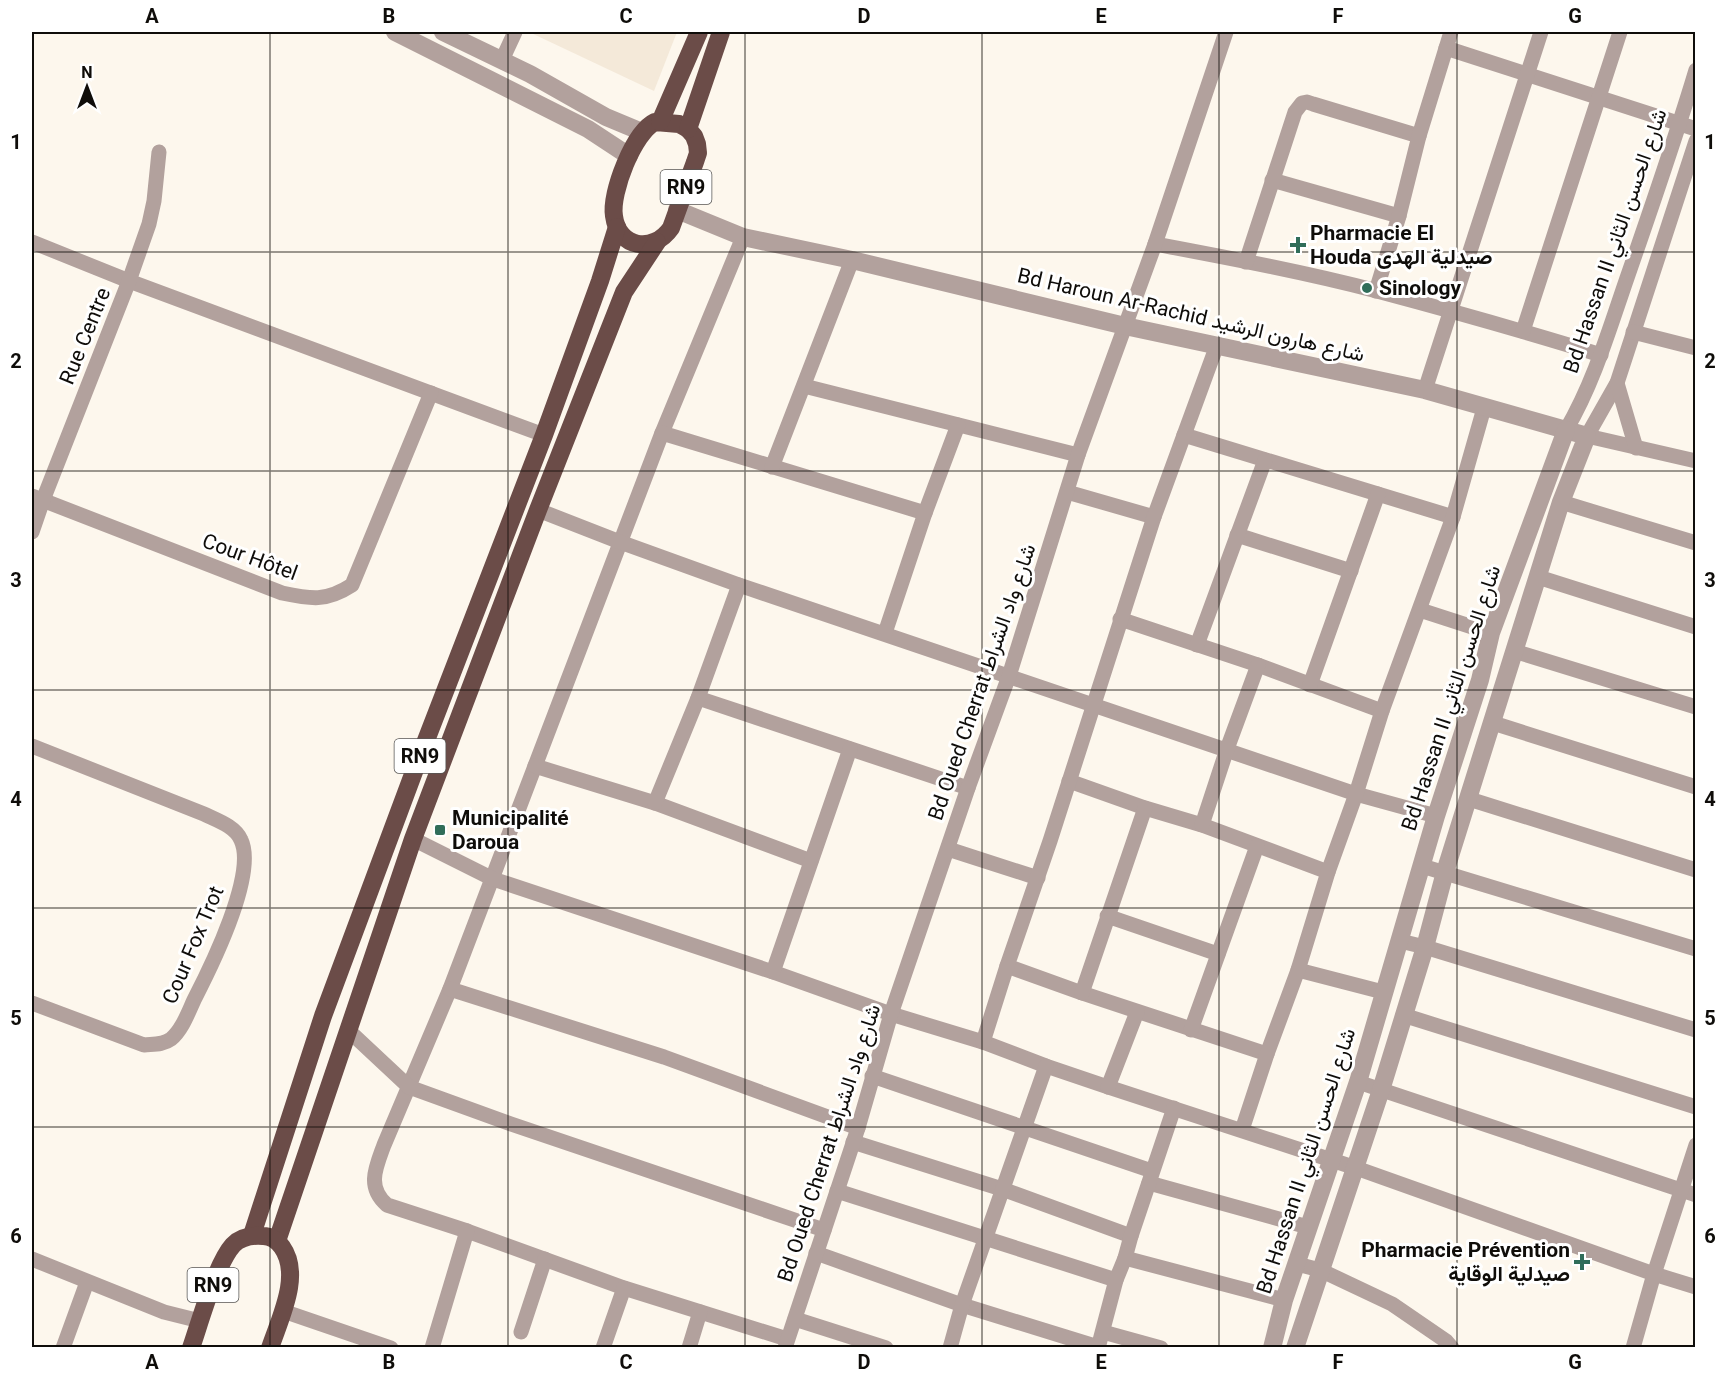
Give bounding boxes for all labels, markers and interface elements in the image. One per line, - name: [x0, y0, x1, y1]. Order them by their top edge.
- text: A: [145, 4, 159, 28]
- text: B: [383, 4, 395, 28]
- text: C: [619, 4, 633, 28]
- text: D: [858, 4, 871, 28]
- text: E: [1095, 4, 1107, 28]
- text: F: [1333, 4, 1344, 28]
- text: G: [1568, 4, 1582, 28]
- north arrow: [57, 57, 117, 117]
- text: N: [81, 63, 93, 82]
- street label: Bd Hassan II شارع الحسن الثاني: [1558, 106, 1676, 378]
- text: 1: [10, 130, 22, 154]
- text: 1: [1704, 130, 1716, 154]
- road number: RN9: [660, 170, 712, 204]
- place label: Pharmacie El Houda صيدلية الهدى: [1310, 221, 1493, 270]
- marker: Pharmacie El Houda صيدلية الهدى: [1291, 238, 1305, 252]
- street label: Bd Haroun Ar-Rachid شارع هارون الرشيد: [1015, 263, 1367, 369]
- place label: Sinology: [1379, 276, 1462, 300]
- marker: Sinology: [1360, 281, 1374, 295]
- street label: Rue Centre: [55, 284, 115, 388]
- text: 2: [10, 349, 22, 373]
- text: 2: [1704, 349, 1716, 373]
- street label: Cour Hôtel: [199, 529, 301, 585]
- street label: Bd Oued Cherrat شارع واد الشراط: [923, 541, 1043, 824]
- street label: Bd Hassan II شارع الحسن الثاني: [1397, 562, 1510, 835]
- text: 3: [10, 568, 22, 592]
- text: 3: [1704, 568, 1716, 592]
- road number: RN9: [394, 739, 446, 773]
- text: 4: [10, 787, 22, 811]
- text: 4: [1704, 787, 1716, 811]
- place label: Municipalité Daroua: [452, 806, 569, 854]
- marker: Municipalité Daroua: [433, 823, 447, 837]
- street label: Cour Fox Trot: [157, 882, 229, 1007]
- street label: Bd Oued Cherrat شارع واد الشراط: [773, 1001, 887, 1286]
- text: 5: [10, 1006, 22, 1030]
- text: 5: [1704, 1006, 1716, 1030]
- street label: Bd Hassan II شارع الحسن الثاني: [1252, 1025, 1365, 1298]
- text: 6: [10, 1224, 22, 1248]
- text: 6: [1704, 1224, 1716, 1248]
- place label: Pharmacie Prévention صيدلية الوقاية: [1361, 1238, 1570, 1287]
- marker: Pharmacie Prévention صيدلية الوقاية: [1575, 1255, 1589, 1269]
- road number: RN9: [188, 1268, 238, 1302]
- text: A: [145, 1350, 159, 1374]
- text: B: [383, 1350, 395, 1374]
- text: C: [619, 1350, 633, 1374]
- text: D: [858, 1350, 871, 1374]
- text: E: [1095, 1350, 1107, 1374]
- text: F: [1333, 1350, 1344, 1374]
- text: G: [1568, 1350, 1582, 1374]

